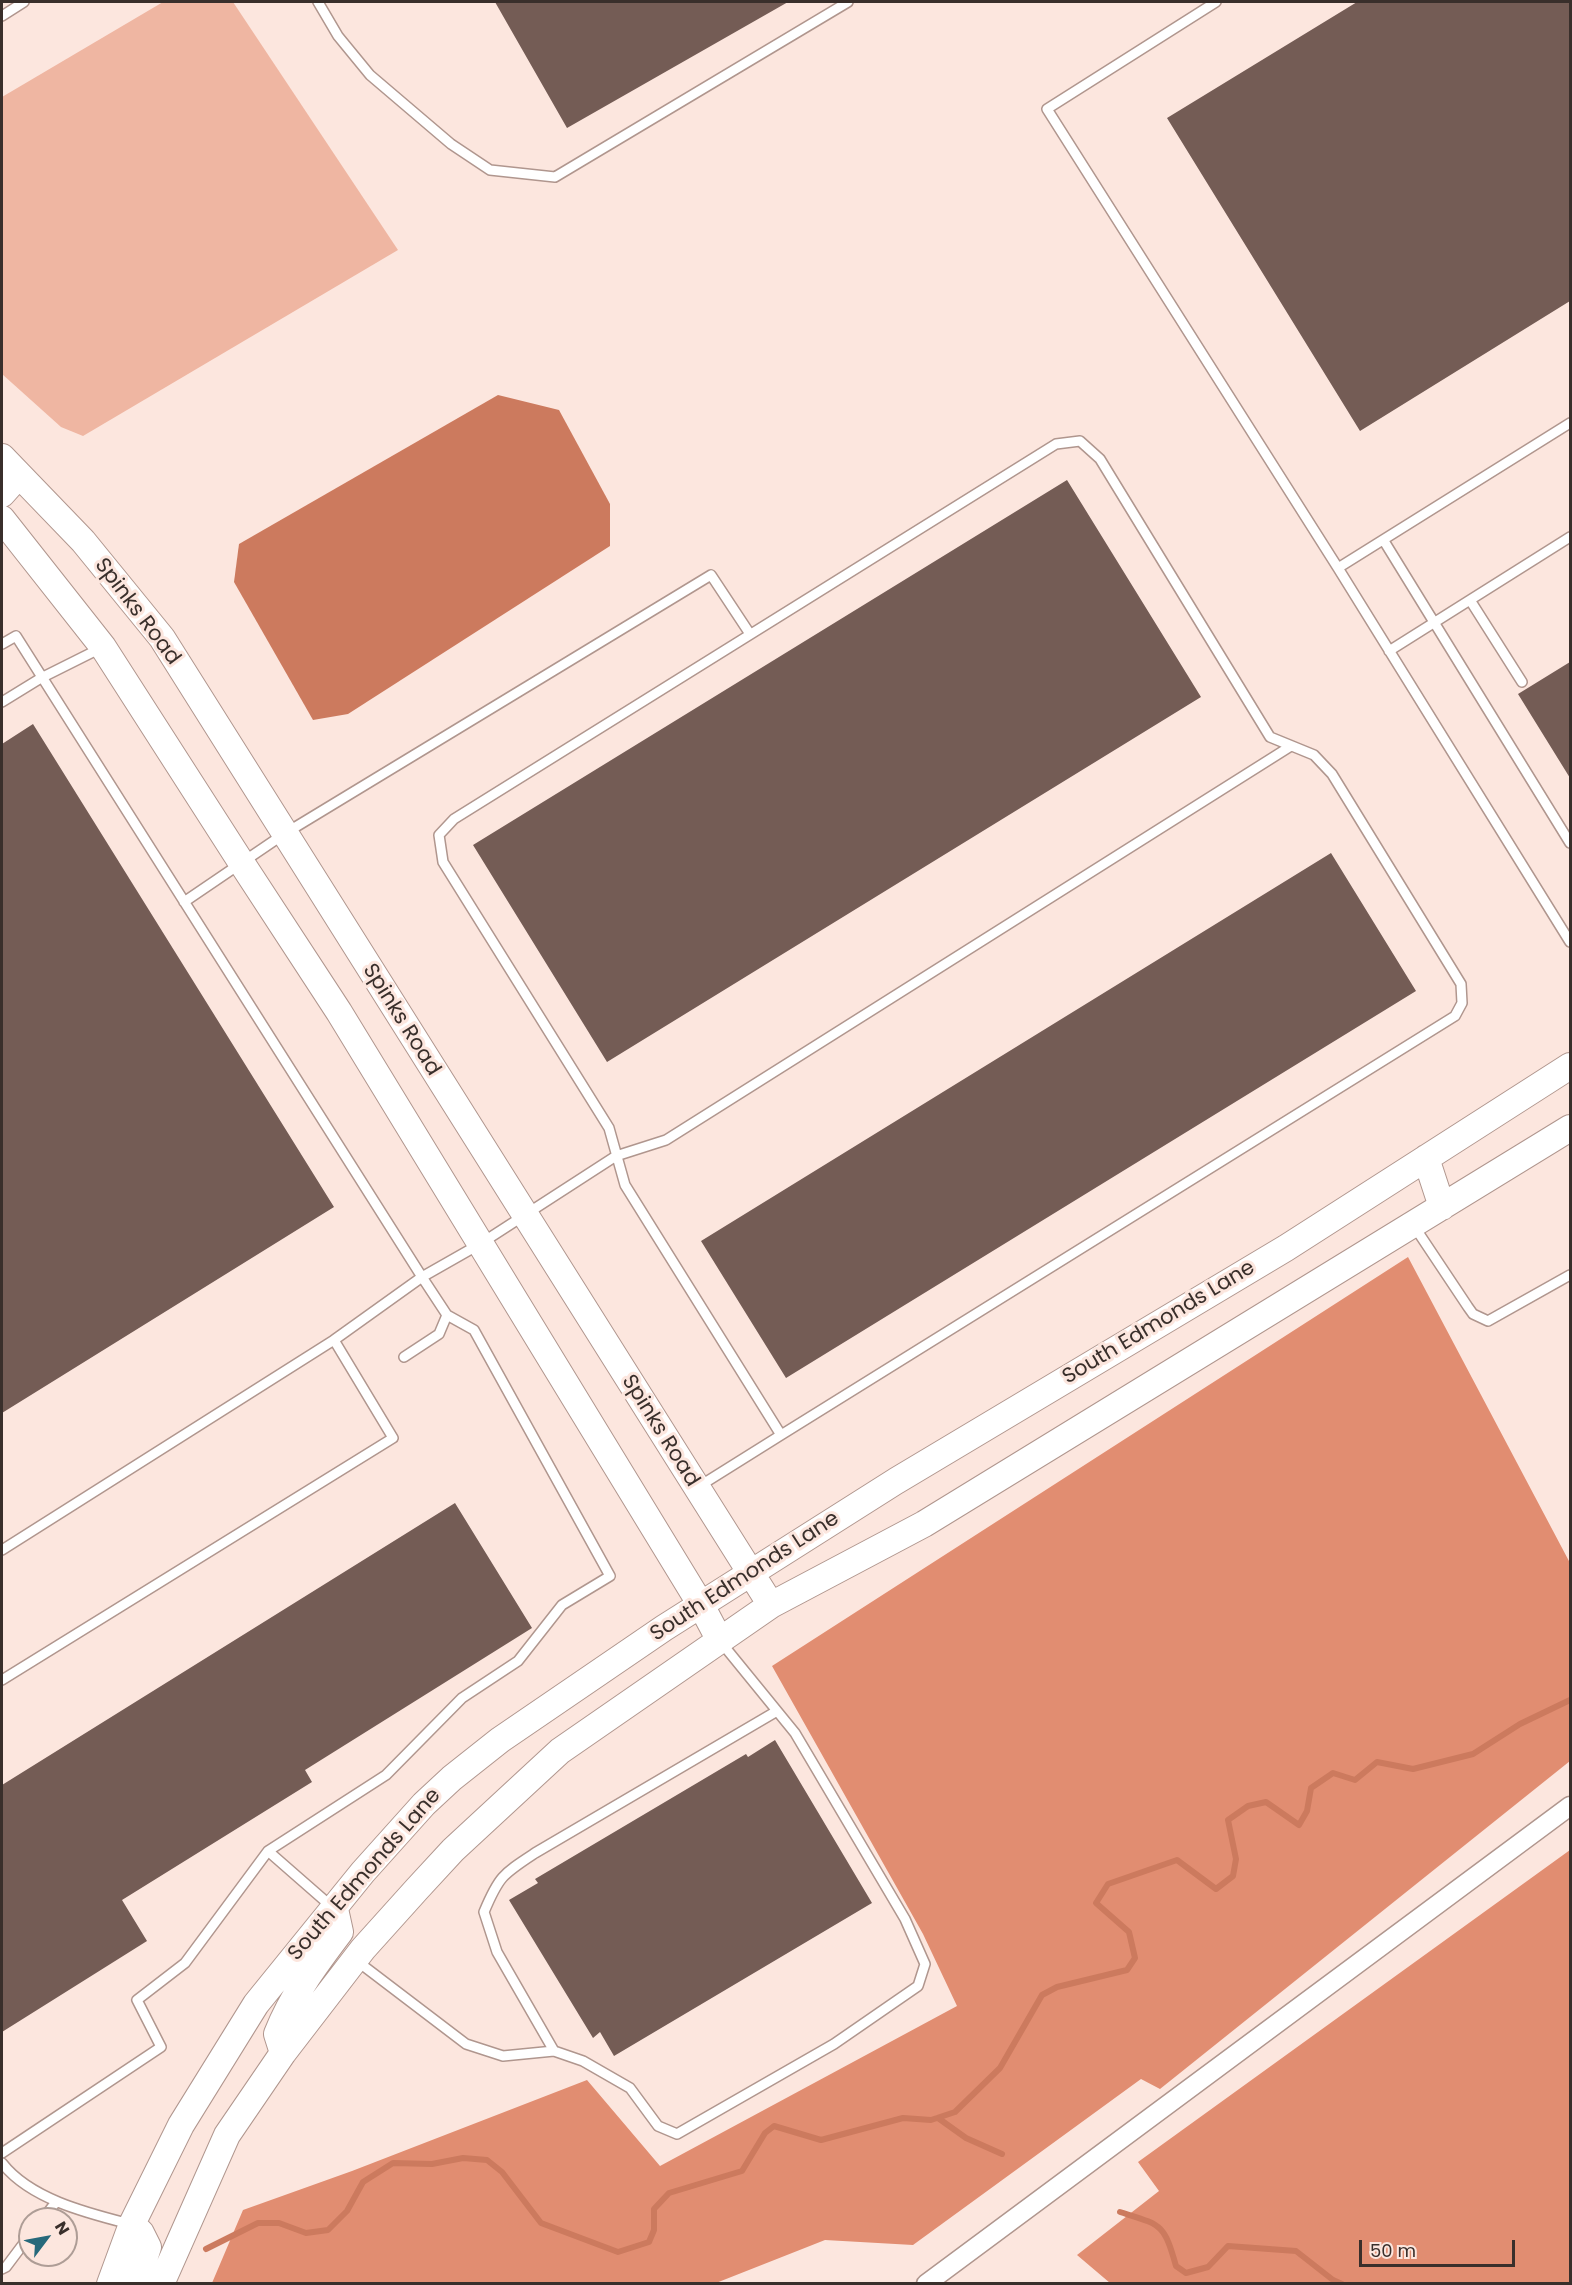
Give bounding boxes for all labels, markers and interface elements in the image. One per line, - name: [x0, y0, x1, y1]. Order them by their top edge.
- street label: Spinks Road: [89, 554, 185, 670]
- street label: Spinks Road: [357, 959, 445, 1081]
- street label: South Edmonds Lane: [1058, 1256, 1260, 1390]
- street label: Spinks Road: [616, 1370, 704, 1492]
- street label: South Edmonds Lane: [646, 1507, 844, 1647]
- street label: South Edmonds Lane: [283, 1784, 447, 1966]
- north arrow: [18, 2207, 78, 2267]
- text: N: [49, 2217, 75, 2239]
- scale bar: [1362, 2228, 1518, 2266]
- text: 50 m: [1370, 2238, 1416, 2263]

